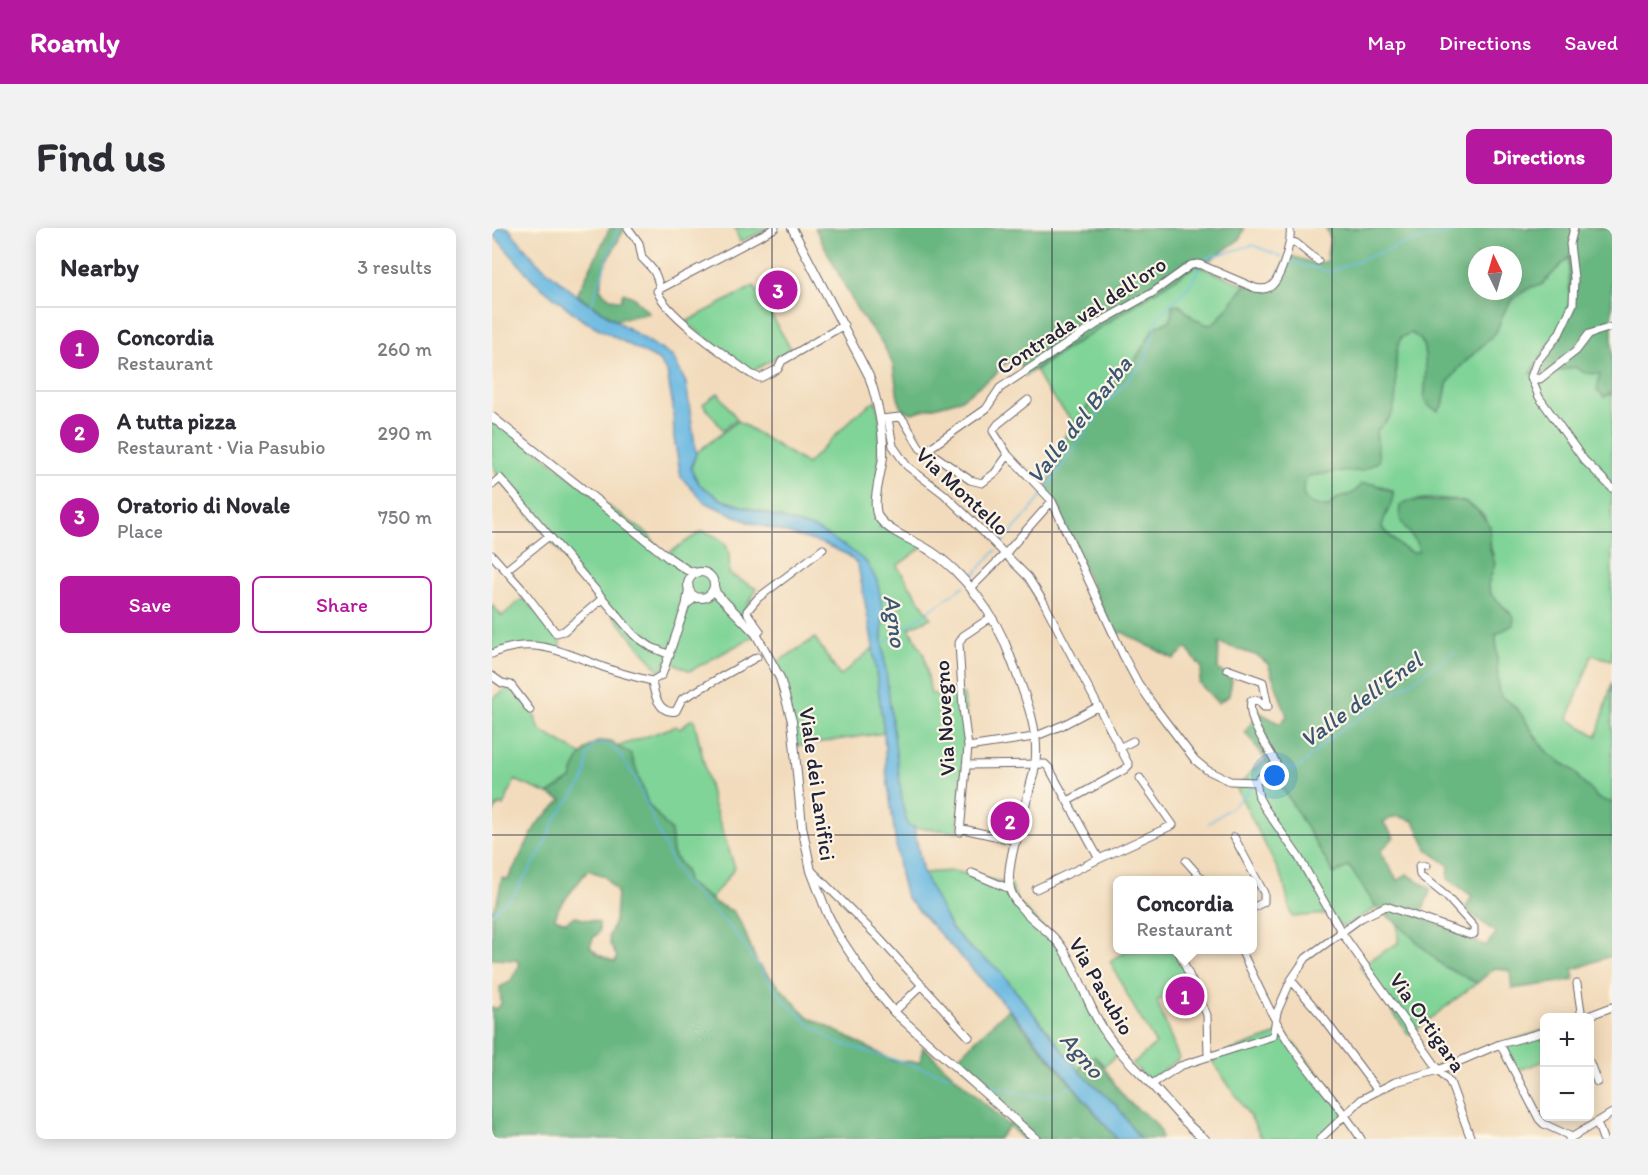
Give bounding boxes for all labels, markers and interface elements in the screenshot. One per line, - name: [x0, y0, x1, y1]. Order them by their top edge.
- text: Roamly: [30, 25, 120, 59]
- text: Map: [1368, 30, 1406, 55]
- text: Directions: [1439, 30, 1531, 55]
- text: Saved: [1564, 30, 1618, 55]
- button: Directions: [1466, 129, 1612, 184]
- text: Find us: [36, 131, 166, 182]
- north arrow: [1468, 246, 1522, 300]
- street label: Contrada val dell'oro: [991, 250, 1171, 380]
- text: Nearby: [60, 251, 139, 283]
- text: 3 results: [357, 255, 432, 279]
- pin: 3: [758, 268, 798, 312]
- text: Concordia: [117, 324, 214, 351]
- text: 1: [75, 337, 84, 361]
- text: 260 m: [377, 337, 432, 361]
- water label: Valle del Barba: [1020, 349, 1138, 489]
- text: Restaurant: [117, 351, 213, 375]
- text: A tutta pizza: [117, 408, 236, 435]
- text: 2: [74, 421, 85, 445]
- text: 290 m: [377, 421, 432, 445]
- text: Restaurant · Via Pasubio: [117, 435, 325, 459]
- street label: Via Montello: [910, 441, 1015, 542]
- text: Oratorio di Novale: [117, 492, 290, 519]
- text: 3: [74, 505, 85, 529]
- text: 750 m: [378, 505, 432, 529]
- text: Place: [117, 519, 163, 543]
- button: Save: [60, 576, 240, 633]
- button: Share: [252, 576, 432, 633]
- water label: Agno: [877, 593, 914, 650]
- water label: Valle dell'Enel: [1294, 644, 1429, 754]
- street label: Via Novegno: [928, 659, 961, 777]
- street label: Viale dei Lanifici: [793, 706, 842, 863]
- your location: [1260, 761, 1289, 790]
- pin: 2: [990, 798, 1030, 844]
- popup: [1113, 876, 1257, 954]
- text: Concordia: [1137, 890, 1233, 917]
- text: Restaurant: [1137, 917, 1233, 941]
- street label: Via Pasubio: [1063, 932, 1140, 1040]
- street label: Via Ortigara: [1384, 967, 1472, 1077]
- pin: 1: [1166, 974, 1204, 1018]
- map controls: [1540, 1013, 1594, 1121]
- button: +: [1540, 1013, 1594, 1067]
- water label: Agno: [1054, 1025, 1111, 1085]
- button: −: [1540, 1067, 1594, 1121]

